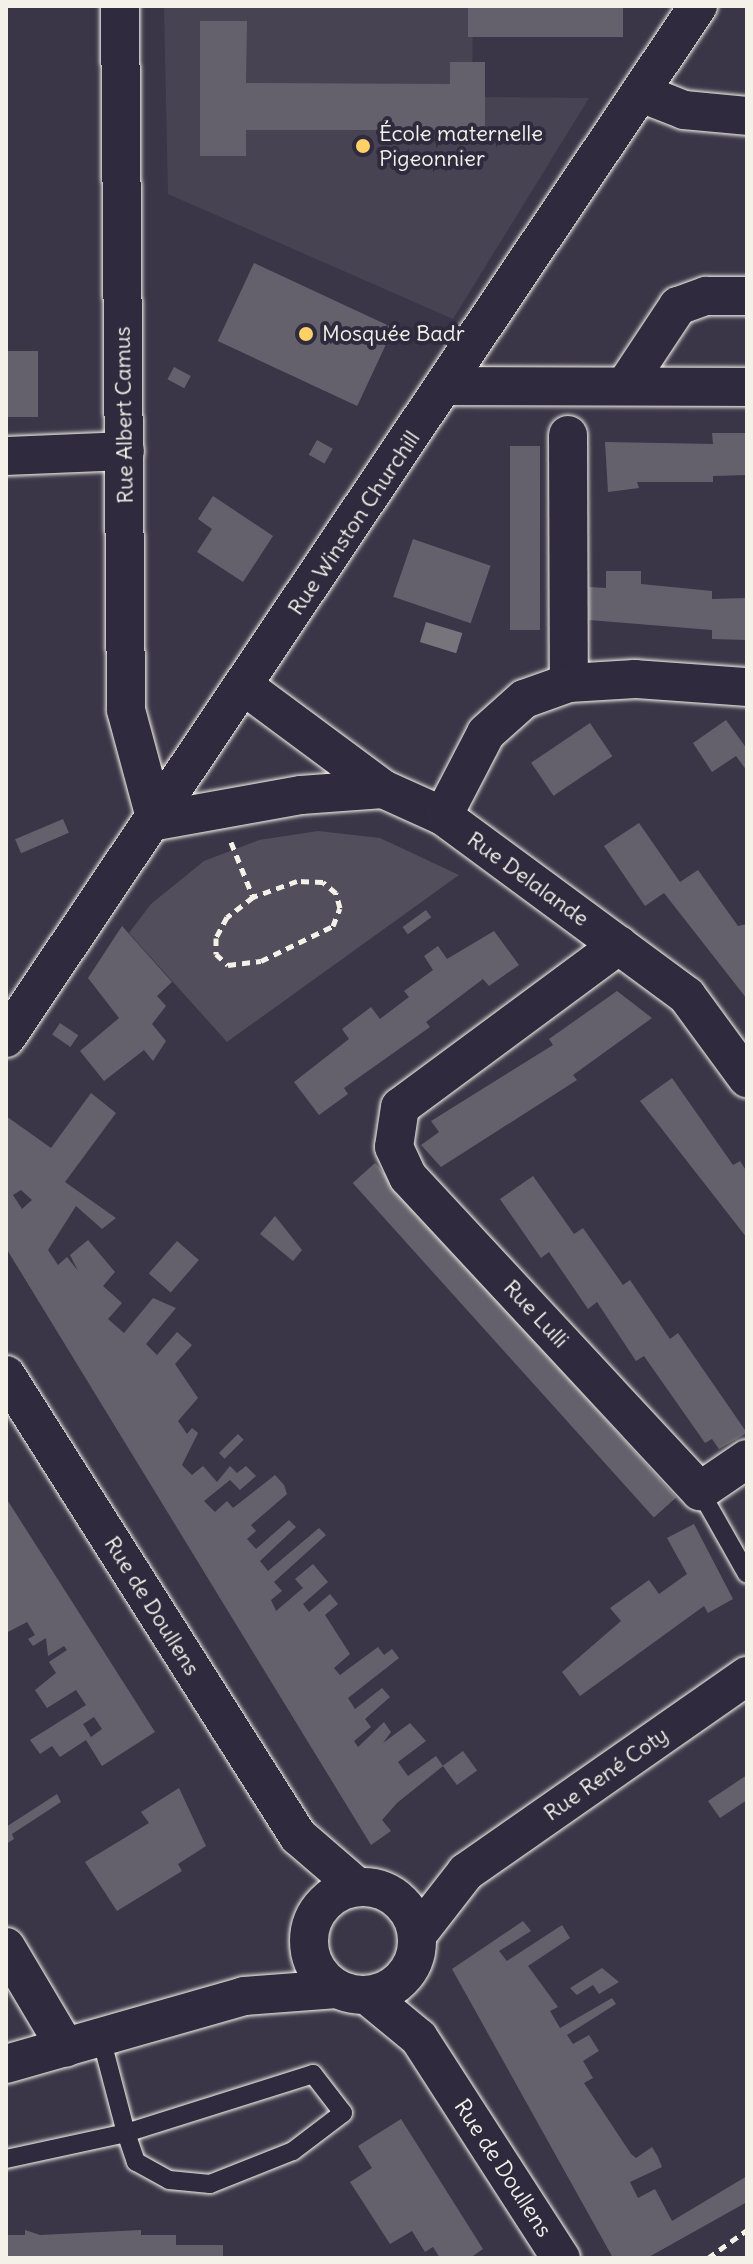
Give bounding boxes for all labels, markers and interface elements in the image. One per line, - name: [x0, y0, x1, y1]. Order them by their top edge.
- place label: École maternelle Pigeonnier: [379, 120, 543, 172]
- marker: École maternelle Pigeonnier: [354, 137, 372, 155]
- place label: Mosquée Badr: [322, 321, 465, 347]
- marker: Mosquée Badr: [297, 325, 315, 343]
- street label: Rue Albert Camus: [109, 326, 139, 504]
- street label: Rue Winston Churchill: [283, 426, 425, 620]
- street label: Rue Delalande: [462, 826, 594, 932]
- street label: Rue Lulli: [498, 1275, 574, 1353]
- street label: Rue de Doullens: [99, 1532, 205, 1680]
- street label: Rue René Coty: [539, 1722, 673, 1826]
- street label: Rue de Doullens: [449, 2094, 557, 2242]

